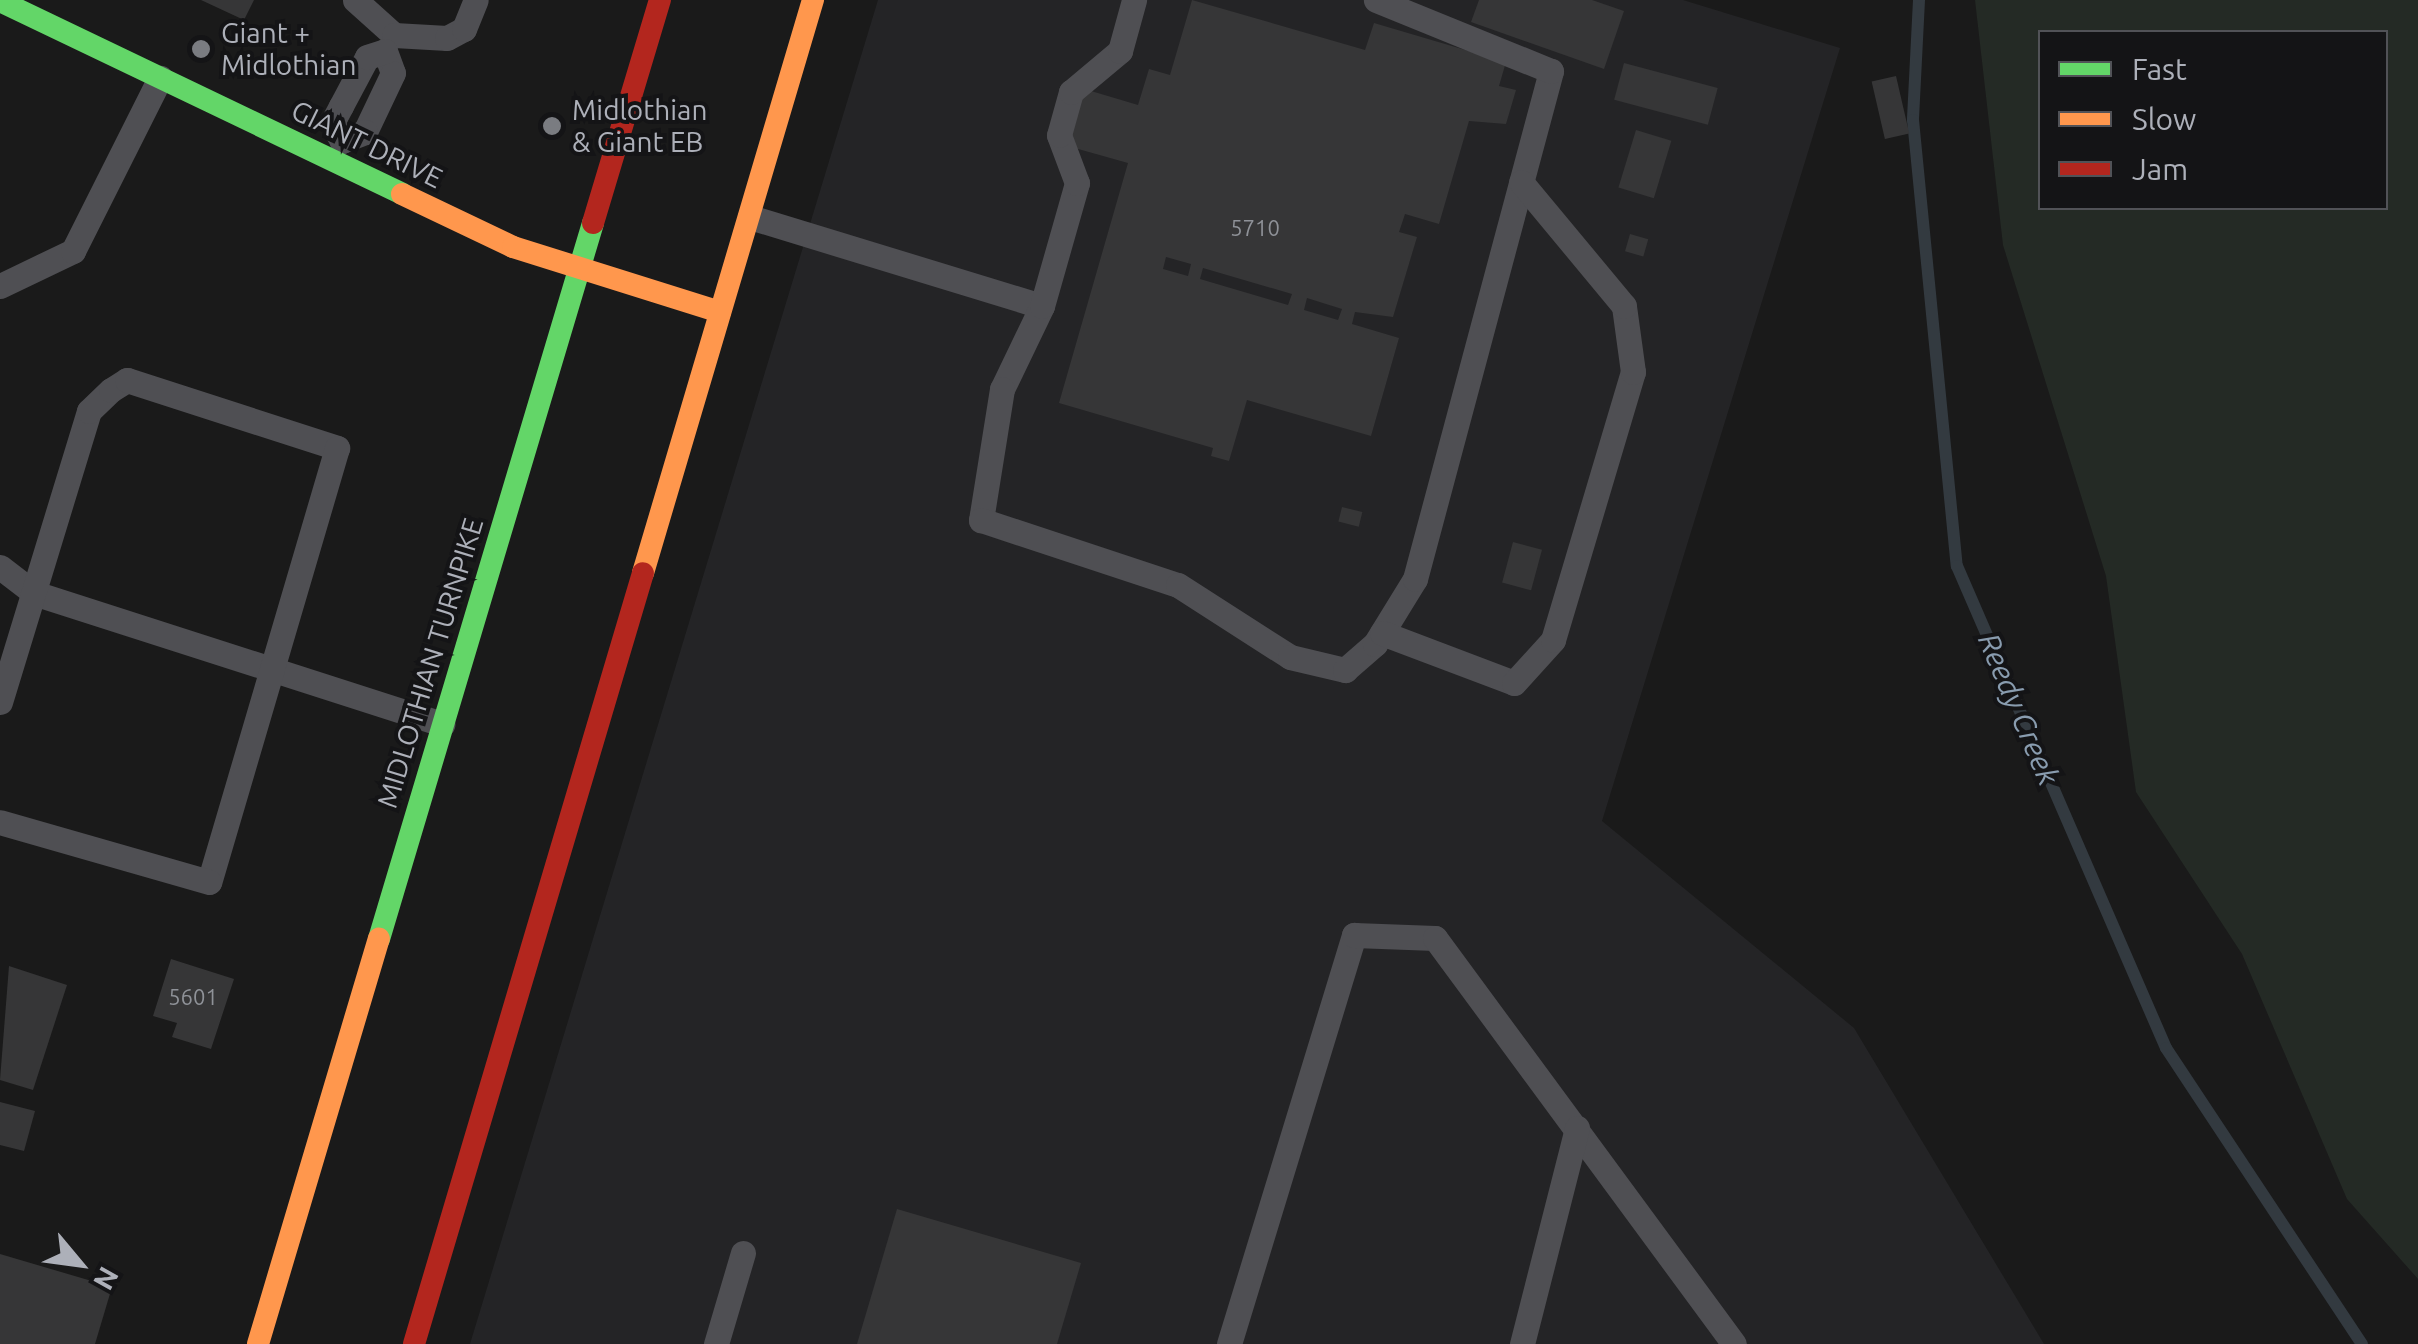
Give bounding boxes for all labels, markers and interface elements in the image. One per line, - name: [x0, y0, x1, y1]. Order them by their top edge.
- place label: Giant + Midlothian: [221, 16, 356, 82]
- legend: [2038, 30, 2388, 210]
- marker: Giant + Midlothian: [190, 38, 212, 60]
- text: Fast: [2132, 52, 2187, 86]
- street label: GIANT DRIVE: [286, 93, 448, 195]
- place label: Midlothian & Giant EB: [572, 93, 707, 159]
- text: Slow: [2132, 102, 2196, 136]
- marker: Midlothian & Giant EB: [541, 115, 563, 137]
- text: Jam: [2132, 152, 2188, 186]
- house number: 5710: [1230, 215, 1280, 241]
- street label: MIDLOTHIAN TURNPIKE: [370, 514, 490, 812]
- water label: Reedy Creek: [1971, 628, 2067, 790]
- house number: 5601: [168, 984, 218, 1010]
- north arrow: [30, 1214, 130, 1314]
- text: N: [88, 1262, 125, 1295]

